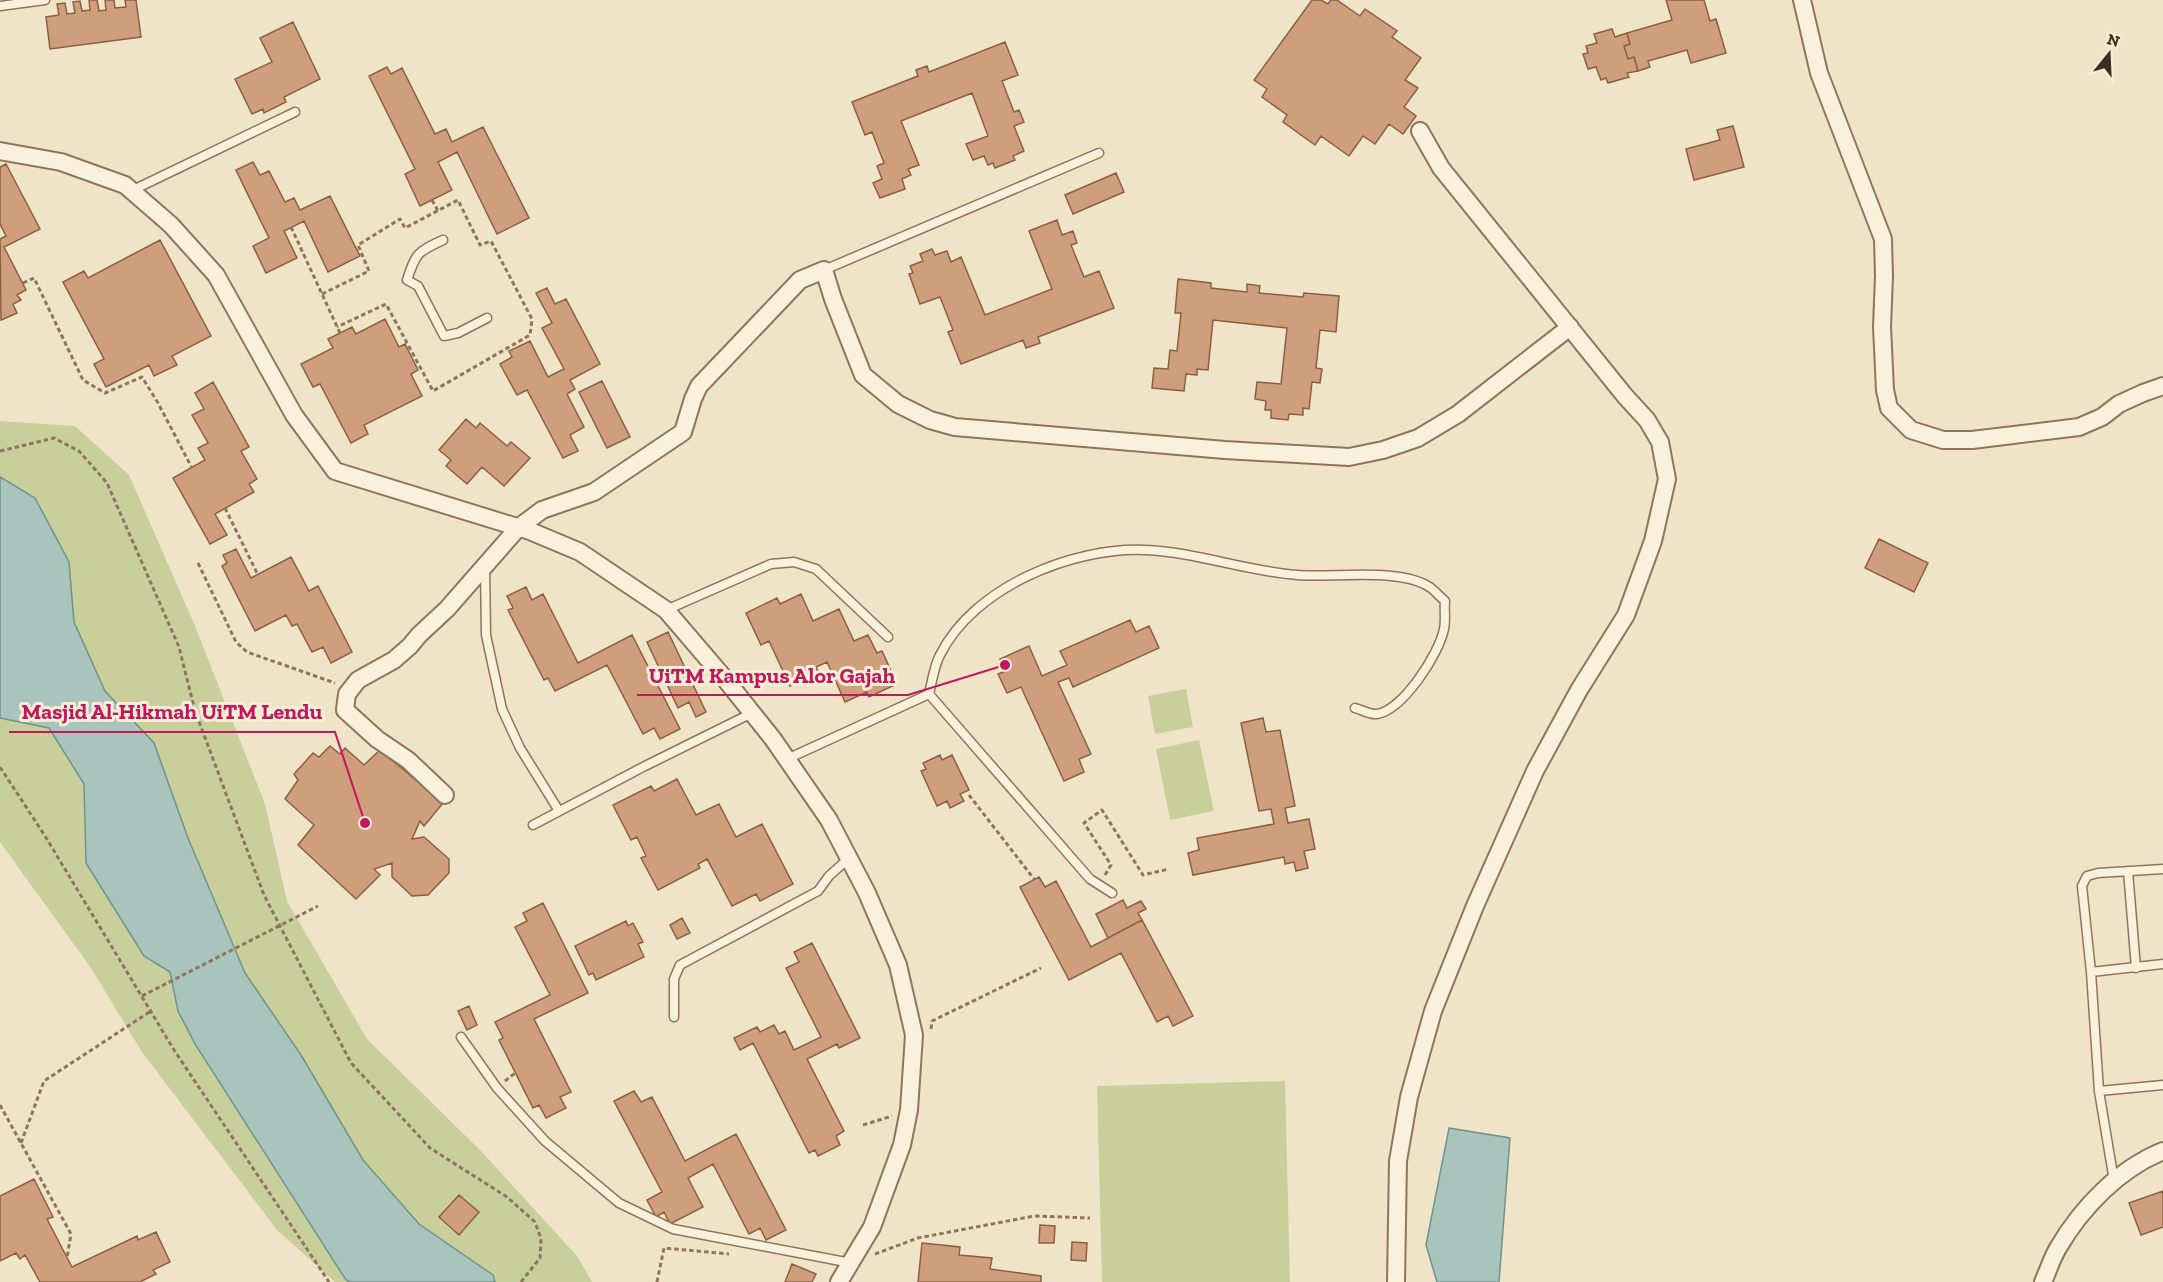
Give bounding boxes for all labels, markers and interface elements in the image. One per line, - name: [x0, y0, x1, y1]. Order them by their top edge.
- north arrow: [2079, 24, 2139, 84]
- text: N: [2105, 29, 2122, 51]
- callout: UiTM Kampus Alor Gajah: [637, 655, 908, 695]
- text: UiTM Kampus Alor Gajah: [649, 662, 895, 689]
- callout: Masjid Al-Hikmah UiTM Lendu: [9, 692, 335, 732]
- text: Masjid Al-Hikmah UiTM Lendu: [21, 698, 323, 725]

